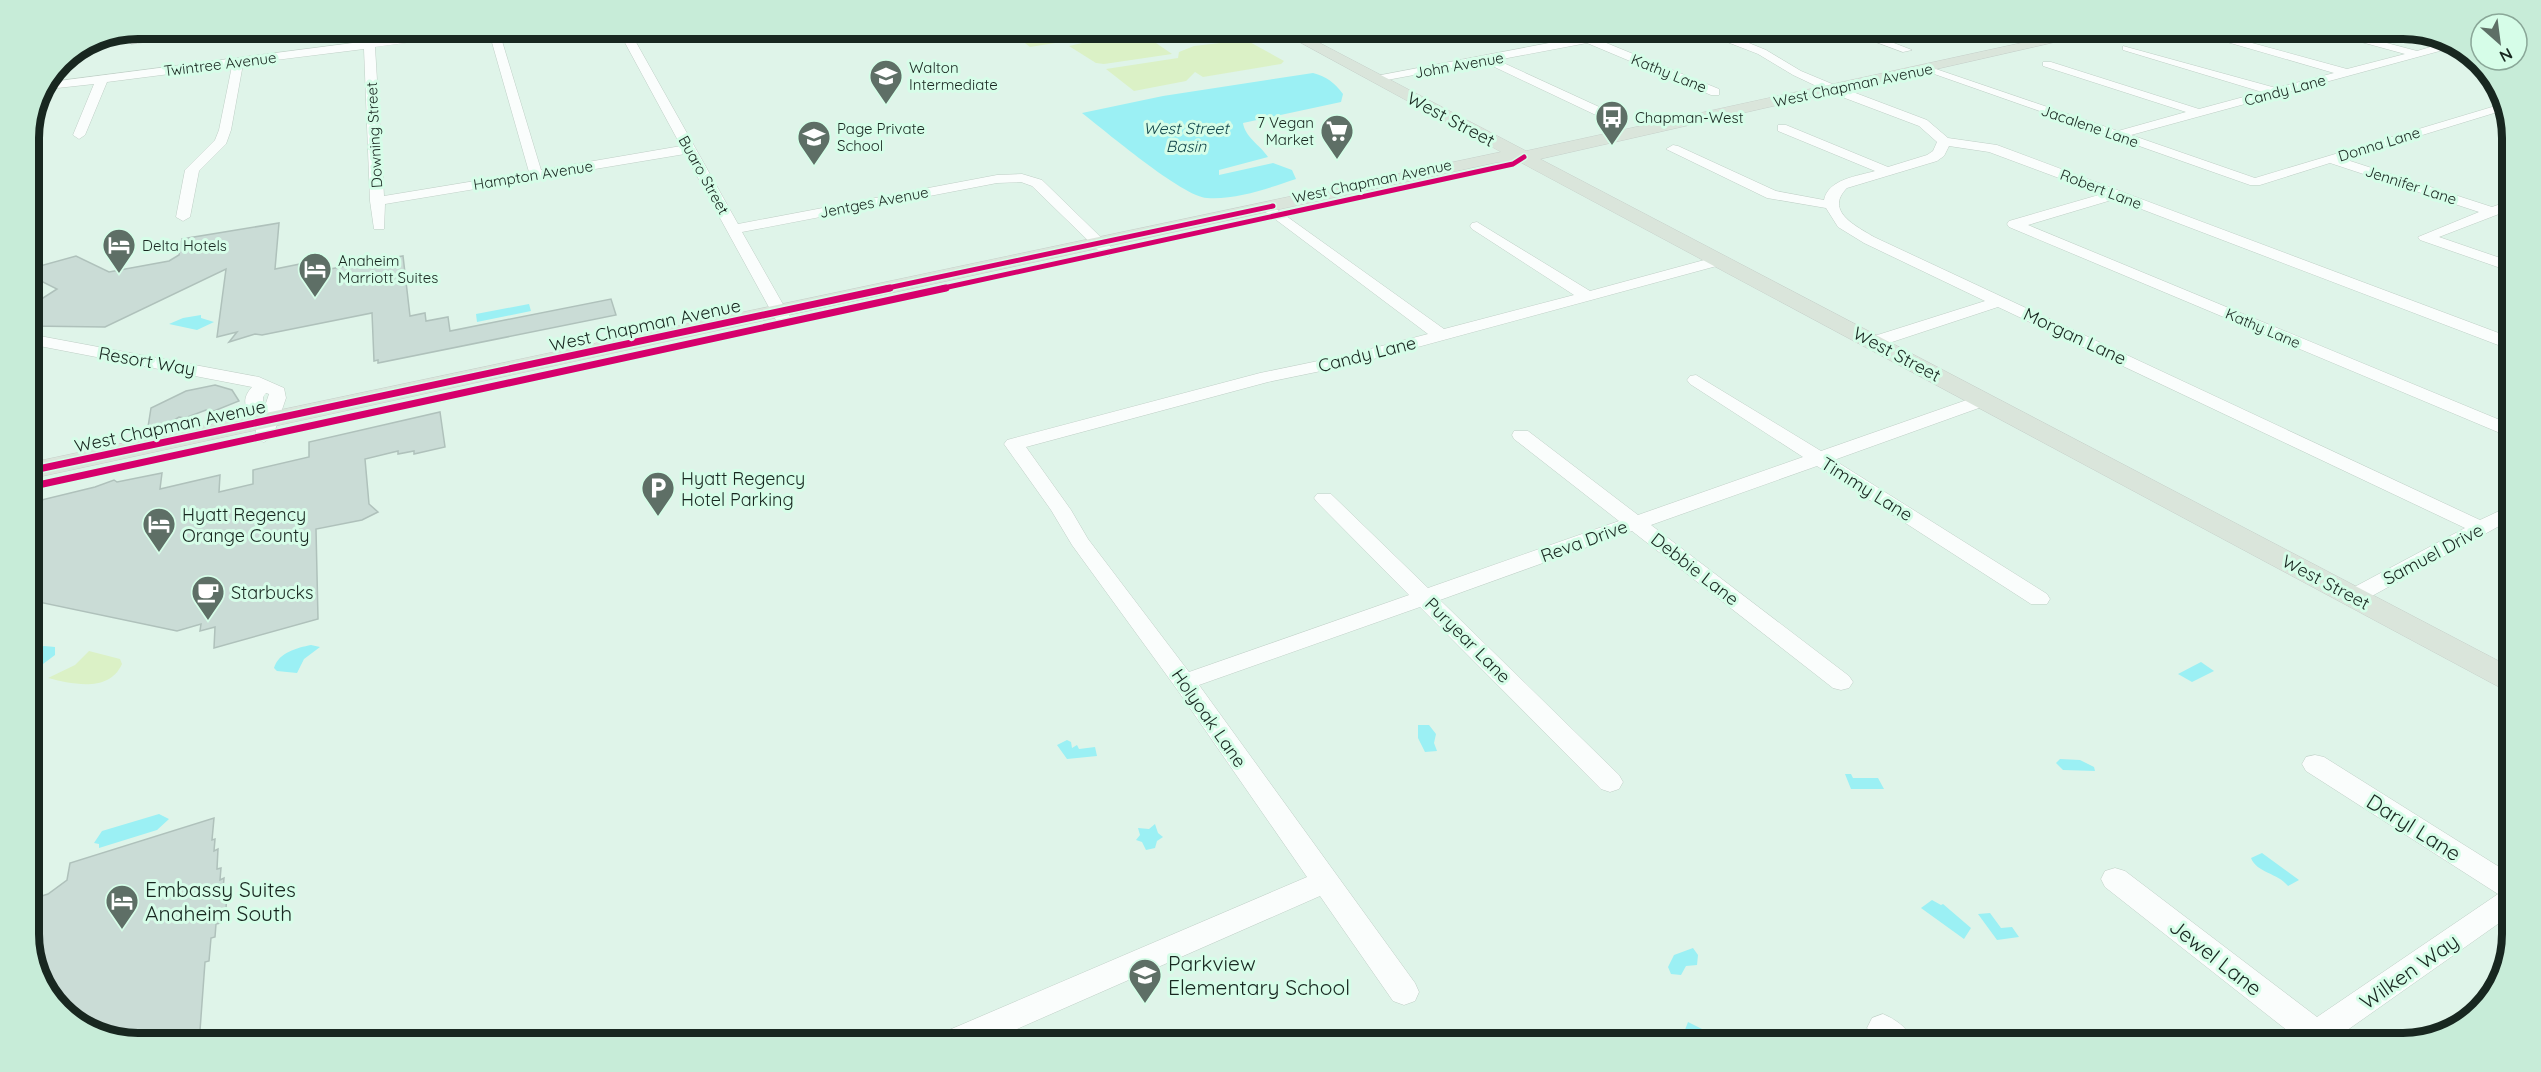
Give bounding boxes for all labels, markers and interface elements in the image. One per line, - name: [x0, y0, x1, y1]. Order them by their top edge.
- north arrow: [2469, 12, 2529, 72]
- text: N: [2496, 44, 2516, 67]
- street label: Twintree Avenue: [163, 48, 277, 80]
- street label: John Avenue: [1413, 48, 1505, 82]
- street label: Kathy Lane: [1629, 49, 1709, 97]
- school or university icon: Walton Intermediate: [868, 58, 904, 105]
- place label: Walton Intermediate: [909, 58, 998, 94]
- street label: West Chapman Avenue: [1772, 59, 1934, 111]
- street label: Candy Lane: [2242, 70, 2328, 110]
- street label: Downing Street: [362, 81, 386, 189]
- street label: West Street: [1403, 86, 1499, 152]
- bus stop icon: Chapman-West: [1594, 99, 1630, 146]
- street label: Jacalene Lane: [2039, 100, 2141, 152]
- place label: Chapman-West: [1635, 108, 1744, 127]
- place label: 7 Vegan Market: [1257, 113, 1314, 149]
- supermarket icon: 7 Vegan Market: [1319, 113, 1355, 160]
- water label: West Street Basin: [1143, 118, 1230, 156]
- school or university icon: Page Private School: [796, 119, 832, 166]
- place label: Page Private School: [837, 119, 925, 155]
- street label: Donna Lane: [2336, 123, 2422, 165]
- street label: Buaro Street: [675, 132, 733, 218]
- street label: West Chapman Avenue: [1291, 155, 1453, 207]
- street label: Hampton Avenue: [472, 156, 594, 194]
- street label: Jennifer Lane: [2363, 161, 2459, 209]
- street label: Robert Lane: [2058, 165, 2144, 213]
- street label: Jentges Avenue: [818, 182, 930, 222]
- hotel icon: Delta Hotels: [101, 227, 137, 274]
- place label: Delta Hotels: [142, 236, 227, 255]
- hotel icon: Anaheim Marriott Suites: [297, 251, 333, 298]
- place label: Anaheim Marriott Suites: [338, 251, 438, 287]
- street label: West Chapman Avenue: [547, 294, 743, 356]
- street label: Morgan Lane: [2020, 302, 2130, 370]
- street label: Kathy Lane: [2223, 304, 2303, 352]
- street label: West Street: [1849, 321, 1945, 387]
- street label: Candy Lane: [1316, 331, 1418, 377]
- street label: Resort Way: [97, 341, 197, 381]
- street label: West Chapman Avenue: [72, 395, 268, 457]
- street label: Timmy Lane: [1817, 452, 1917, 526]
- place label: Hyatt Regency Hotel Parking: [681, 467, 805, 511]
- parking icon: Hyatt Regency Hotel Parking: [640, 470, 676, 517]
- place label: Hyatt Regency Orange County: [182, 503, 309, 547]
- hotel icon: Hyatt Regency Orange County: [141, 506, 177, 553]
- street label: Reva Drive: [1537, 515, 1631, 567]
- street label: Samuel Drive: [2379, 518, 2487, 590]
- street label: Debbie Lane: [1647, 528, 1743, 610]
- street label: West Street: [2278, 549, 2374, 615]
- cafe icon: Starbucks: [190, 574, 226, 621]
- place label: Starbucks: [231, 581, 314, 604]
- street label: Puryear Lane: [1420, 592, 1516, 688]
- street label: Holyoak Lane: [1167, 664, 1251, 772]
- street label: Daryl Lane: [2362, 788, 2466, 866]
- place label: Embassy Suites Anaheim South: [145, 876, 296, 926]
- hotel icon: Embassy Suites Anaheim South: [104, 883, 140, 930]
- street label: Jewel Lane: [2165, 913, 2267, 1001]
- street label: Wilken Way: [2354, 927, 2464, 1015]
- place label: Parkview Elementary School: [1168, 950, 1350, 1000]
- school or university icon: Parkview Elementary School: [1127, 957, 1163, 1004]

